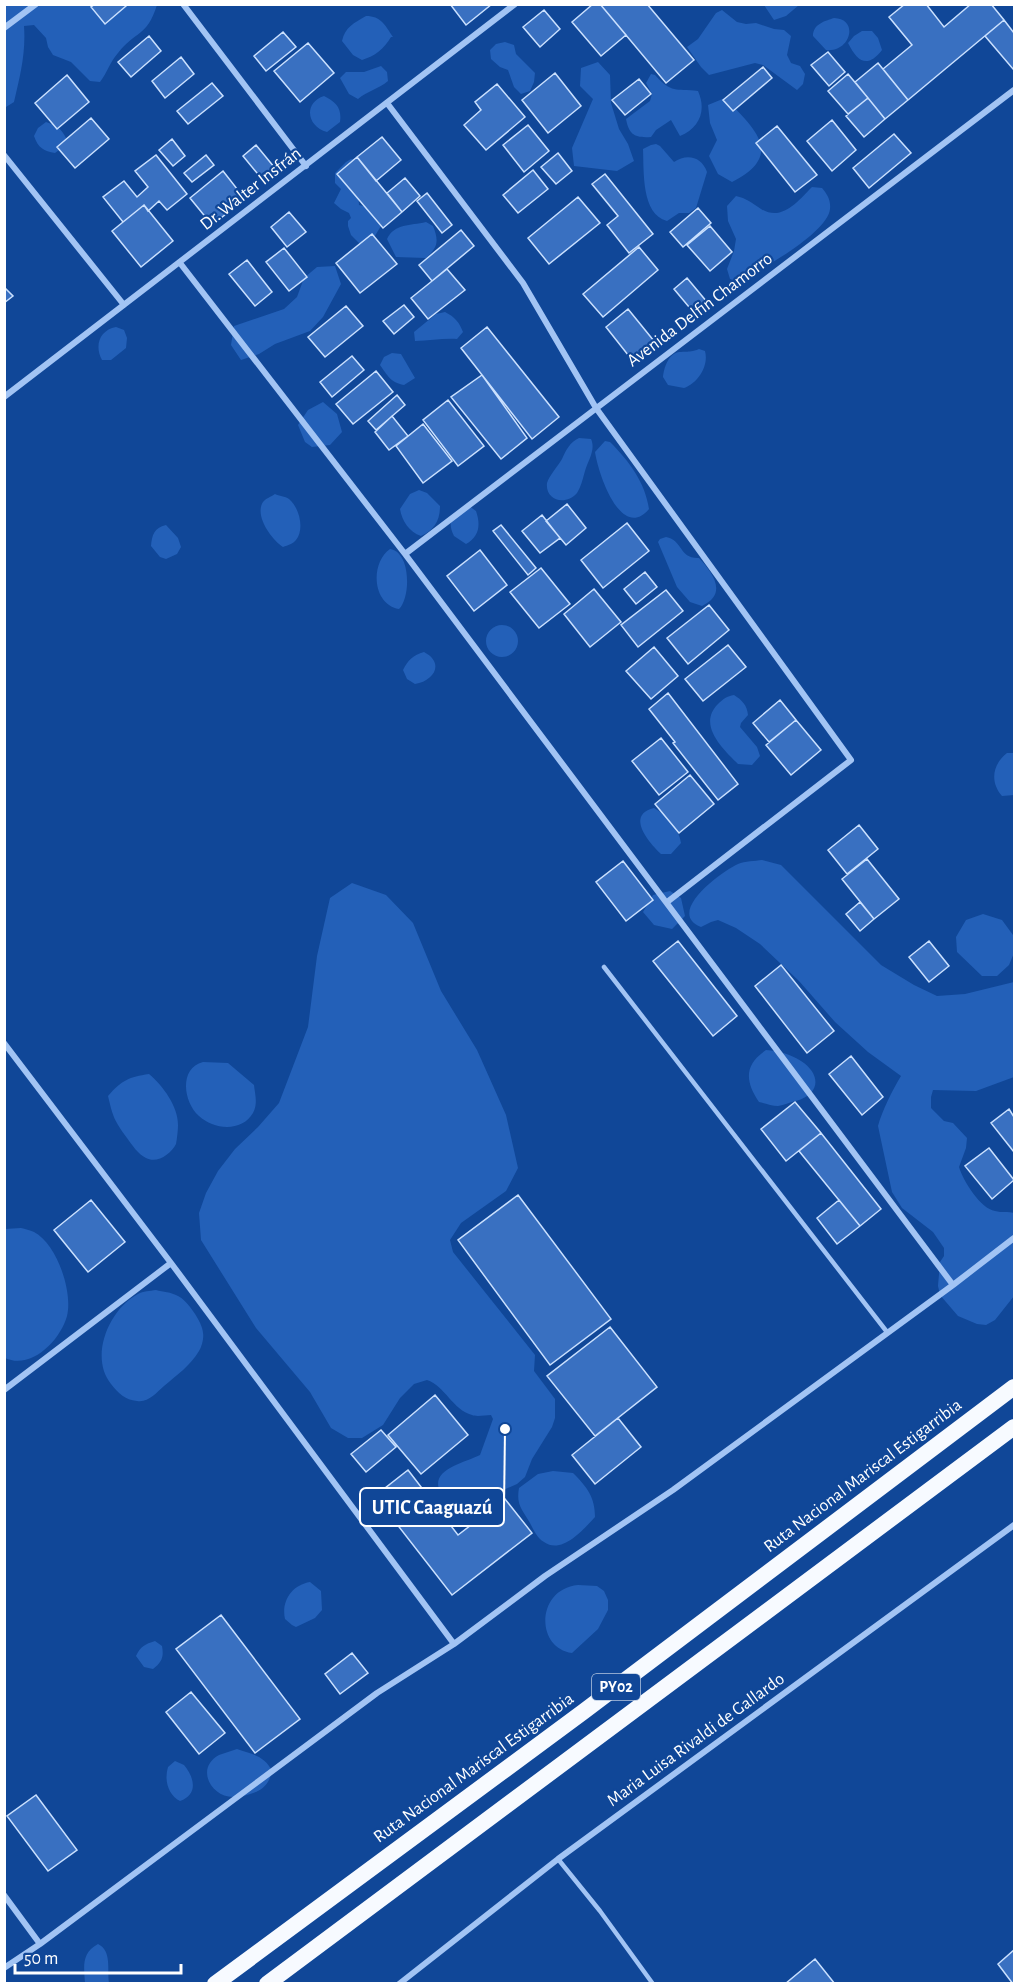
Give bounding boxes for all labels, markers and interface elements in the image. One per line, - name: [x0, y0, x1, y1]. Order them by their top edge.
- street label: Dr. Walter Insfrán: [197, 144, 305, 234]
- street label: Avenida Delfin Chamorro: [624, 249, 776, 370]
- street label: Ruta Nacional Mariscal Estigarribia: [761, 1396, 965, 1556]
- callout: UTIC Caaguazú: [360, 1488, 504, 1526]
- text: UTIC Caaguazú: [372, 1498, 493, 1518]
- street label: Maria Luisa Rivaldi de Gallardo: [604, 1670, 788, 1810]
- road number: PY02: [592, 1674, 640, 1700]
- street label: Ruta Nacional Mariscal Estigarribia: [371, 1689, 577, 1847]
- scale bar: [15, 1937, 182, 1975]
- text: 50 m: [24, 1950, 58, 1968]

